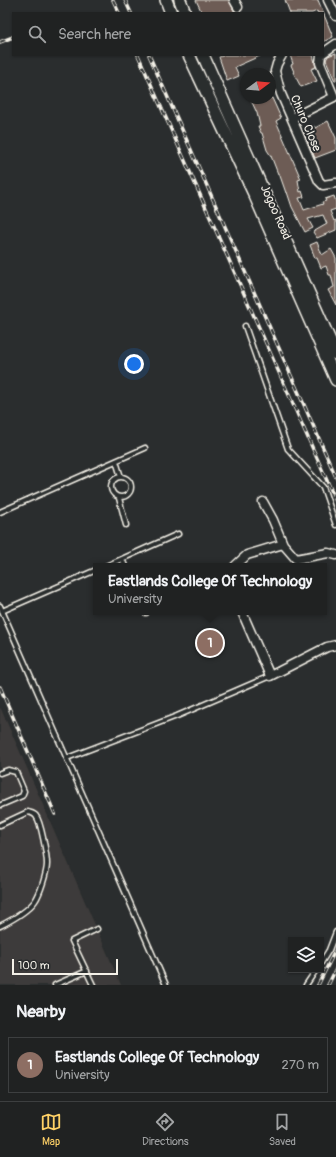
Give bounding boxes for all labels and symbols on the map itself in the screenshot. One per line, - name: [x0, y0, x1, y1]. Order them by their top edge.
- north arrow: [240, 68, 276, 104]
- street label: Churo Close: [287, 93, 324, 154]
- street label: Jogoo Road: [257, 182, 294, 242]
- your location: [124, 354, 144, 374]
- pin: 1: [197, 628, 223, 658]
- scale bar: [12, 957, 118, 976]

